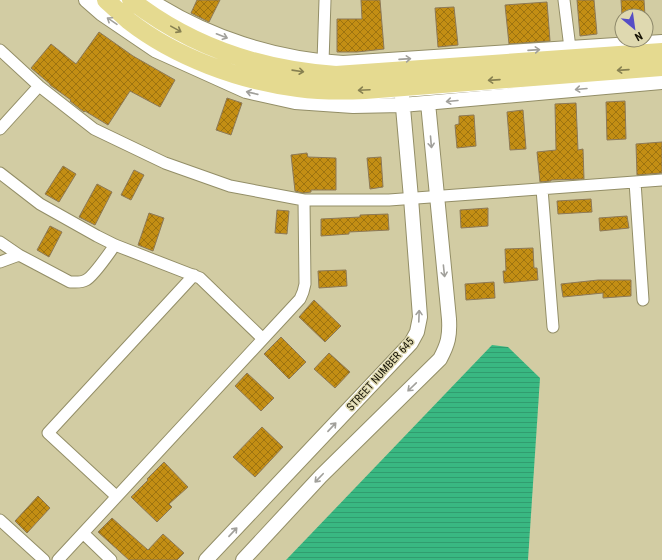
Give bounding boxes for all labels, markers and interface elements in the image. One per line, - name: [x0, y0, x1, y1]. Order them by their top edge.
- north arrow: [614, 8, 654, 48]
- one-way arrow: [107, 17, 118, 25]
- one-way arrow: [170, 26, 182, 33]
- text: N: [632, 29, 645, 44]
- one-way arrow: [216, 33, 228, 41]
- one-way arrow: [527, 46, 540, 54]
- one-way arrow: [398, 55, 411, 62]
- one-way arrow: [617, 66, 630, 73]
- one-way arrow: [291, 67, 304, 75]
- one-way arrow: [487, 76, 500, 83]
- one-way arrow: [358, 86, 371, 93]
- one-way arrow: [575, 86, 588, 93]
- one-way arrow: [246, 88, 259, 96]
- one-way arrow: [446, 97, 459, 104]
- one-way arrow: [428, 135, 435, 148]
- one-way arrow: [440, 264, 448, 277]
- one-way arrow: [415, 310, 423, 323]
- street label: STREET NUMBER 645: [344, 335, 417, 414]
- one-way arrow: [407, 382, 417, 392]
- one-way arrow: [327, 422, 337, 432]
- one-way arrow: [314, 473, 324, 483]
- one-way arrow: [228, 527, 238, 537]

